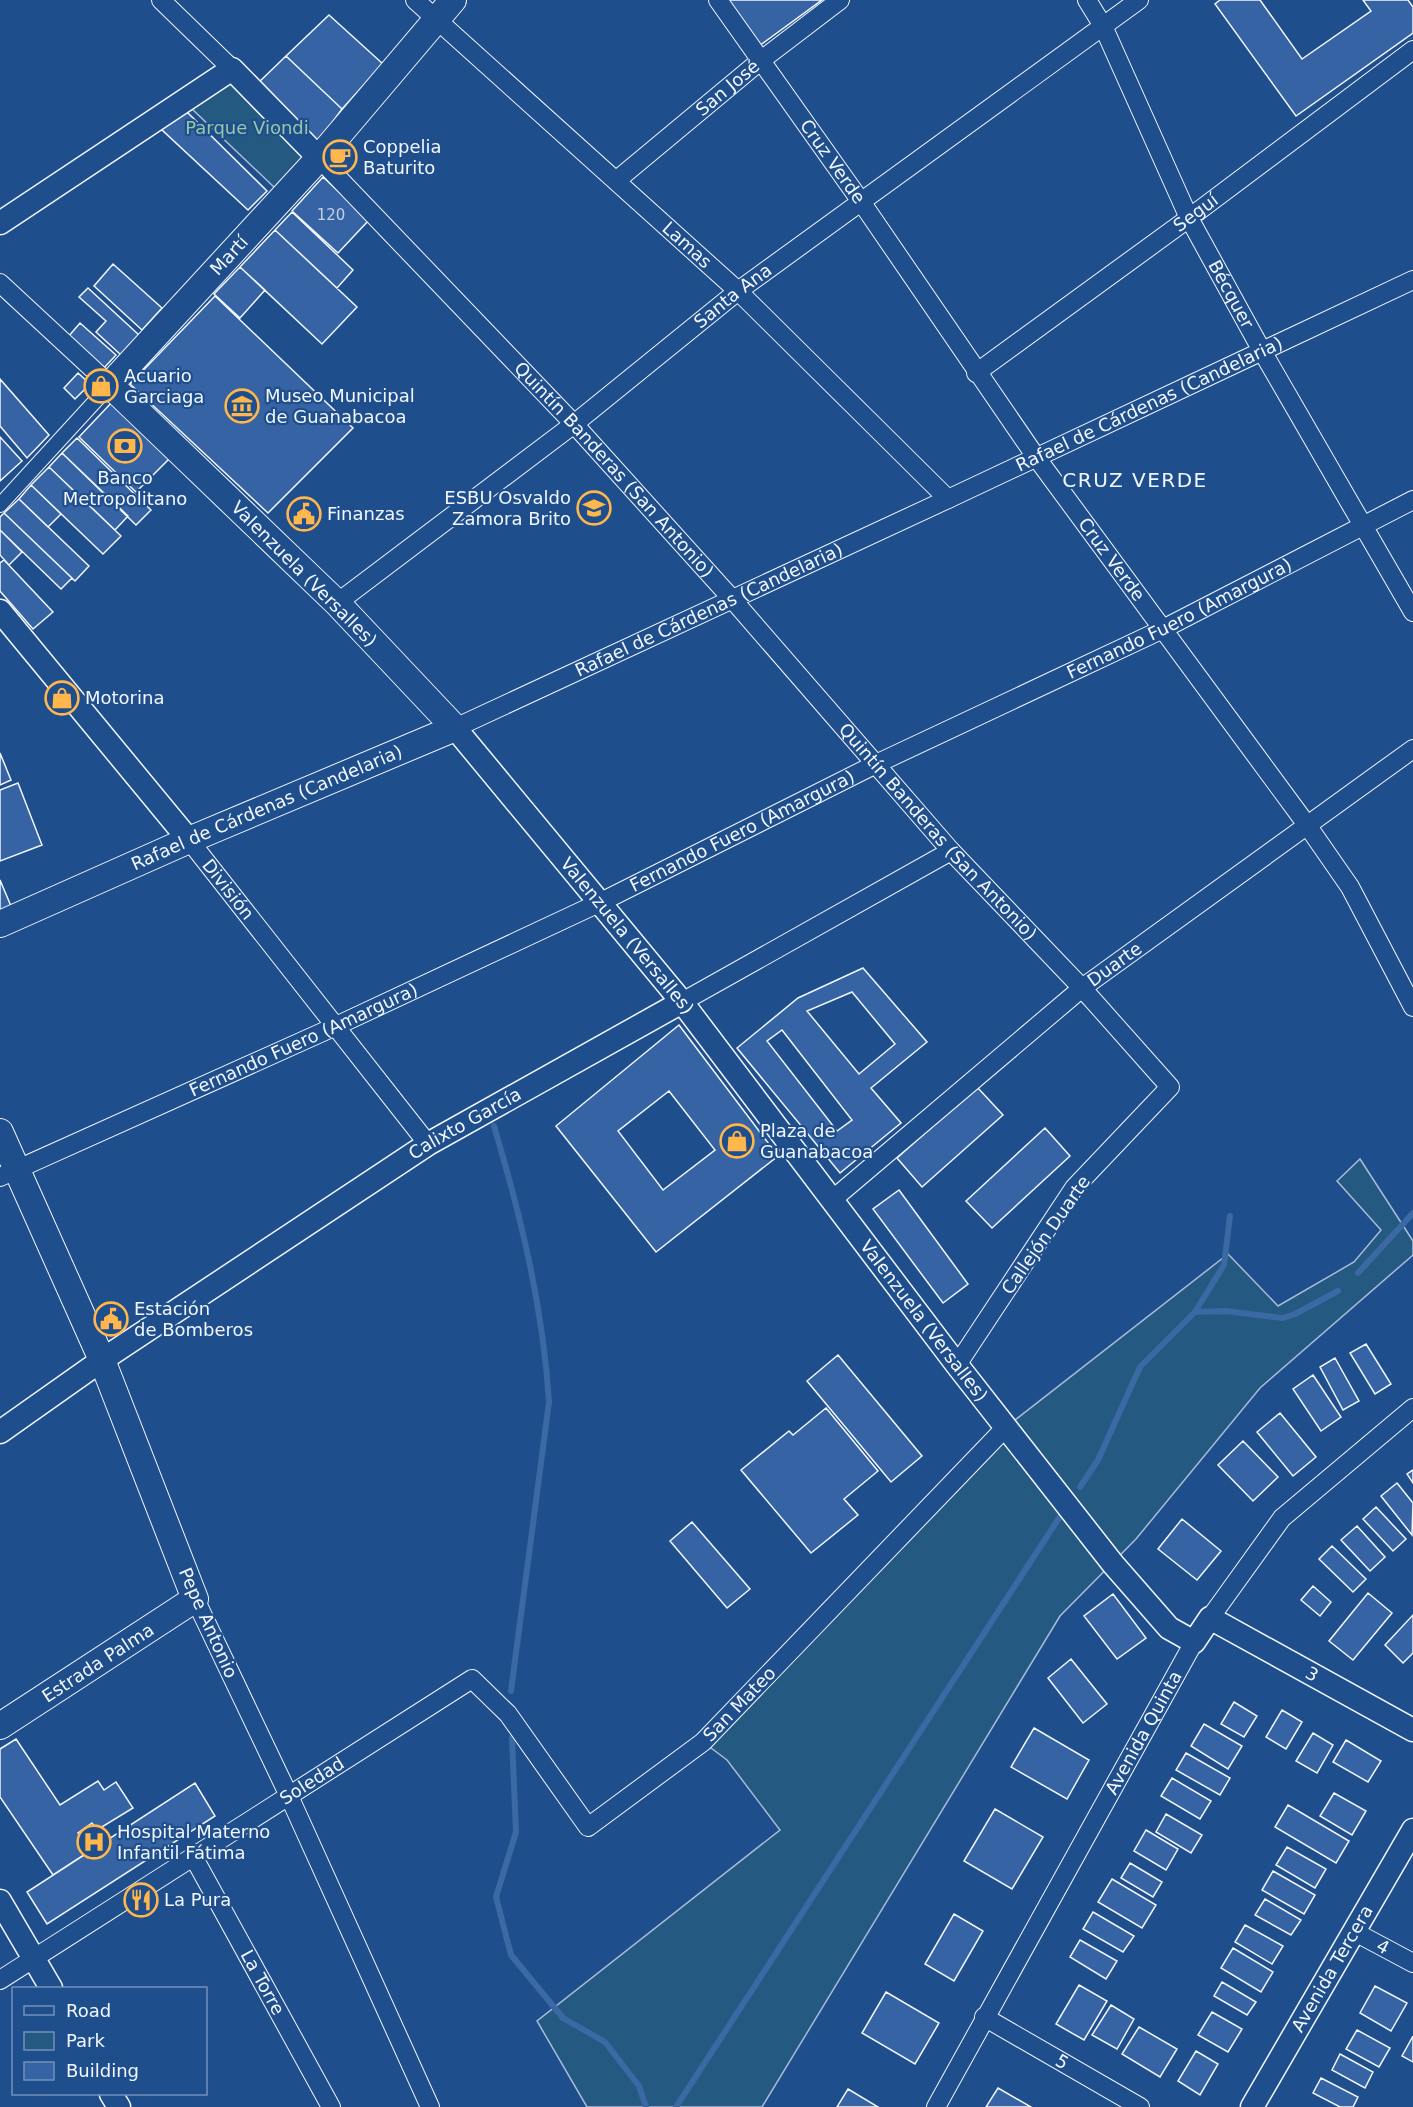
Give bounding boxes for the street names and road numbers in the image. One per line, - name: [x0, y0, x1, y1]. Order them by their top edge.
- street label: San José: [691, 55, 763, 120]
- street label: Cruz Verde: [796, 115, 870, 207]
- street label: Seguí: [1169, 188, 1223, 236]
- street label: Lamas: [658, 217, 716, 272]
- street label: Martí: [205, 230, 253, 279]
- street label: Bécquer: [1204, 256, 1259, 332]
- street label: Santa Ana: [690, 259, 776, 332]
- street label: Rafael de Cárdenas (Candelaria): [1012, 332, 1286, 476]
- street label: Quintín Banderas (San Antonio): [510, 357, 718, 581]
- street label: Valenzuela (Versalles): [227, 496, 382, 651]
- street label: Cruz Verde: [1074, 513, 1149, 605]
- street label: Rafael de Cárdenas (Candelaria): [572, 538, 846, 681]
- street label: Fernando Fuero (Amargura): [1063, 553, 1295, 683]
- street label: Quintín Banderas (San Antonio): [835, 719, 1041, 944]
- street label: Rafael de Cárdenas (Candelaria): [128, 740, 405, 874]
- street label: Fernando Fuero (Amargura): [626, 766, 858, 896]
- street label: Valenzuela (Versalles): [557, 853, 699, 1018]
- street label: División: [198, 855, 259, 924]
- street label: Duarte: [1083, 937, 1146, 991]
- street label: Fernando Fuero (Amargura): [186, 978, 421, 1101]
- street label: Calixto García: [404, 1083, 525, 1164]
- street label: Callejón Duarte: [997, 1171, 1094, 1298]
- street label: Valenzuela (Versalles): [856, 1236, 993, 1405]
- street label: Pepe Antonio: [175, 1564, 242, 1681]
- street label: Estrada Palma: [38, 1619, 158, 1707]
- street label: San Mateo: [698, 1662, 780, 1745]
- street label: 3: [1302, 1662, 1322, 1686]
- street label: Avenida Quinta: [1101, 1667, 1186, 1798]
- street label: Soledad: [276, 1752, 348, 1809]
- street label: Avenida Tercera: [1287, 1901, 1377, 2036]
- street label: 4: [1373, 1935, 1393, 1959]
- street label: La Torre: [237, 1946, 289, 2018]
- street label: 5: [1052, 2050, 1072, 2073]

